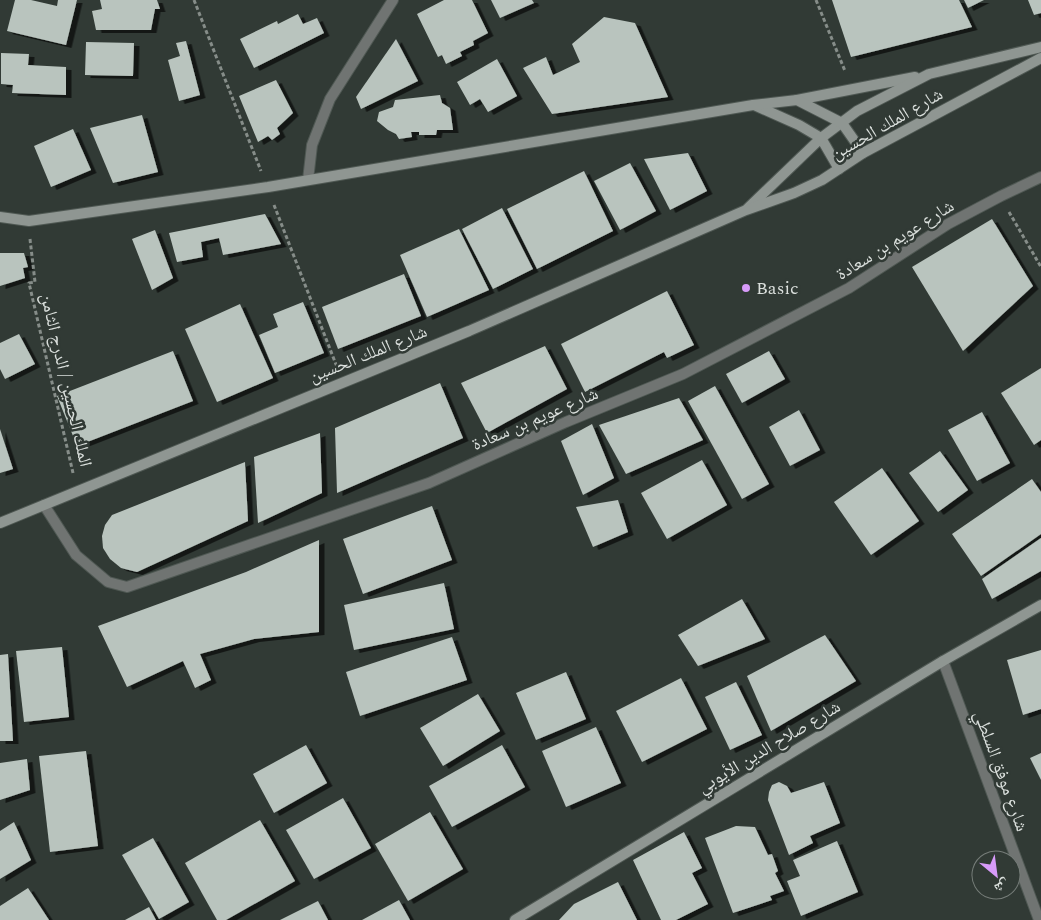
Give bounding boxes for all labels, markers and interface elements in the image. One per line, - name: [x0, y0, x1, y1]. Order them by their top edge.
- street label: شارع الملك الحسين: [826, 81, 948, 167]
- street label: شارع عويم بن سعادة: [831, 193, 959, 287]
- place label: Basic: [756, 275, 799, 302]
- marker: Basic: [740, 282, 752, 294]
- street label: الملك الحسين / الدرج الثامن: [33, 290, 99, 470]
- street label: شارع الملك الحسين: [305, 318, 431, 390]
- street label: شارع عويم بن سعادة: [468, 380, 602, 458]
- street label: شارع صلاح الدين الأيوبي: [692, 693, 846, 801]
- street label: شارع موفق السلطي: [966, 707, 1035, 836]
- north arrow: [971, 850, 1021, 900]
- text: ش: [990, 873, 1014, 899]

